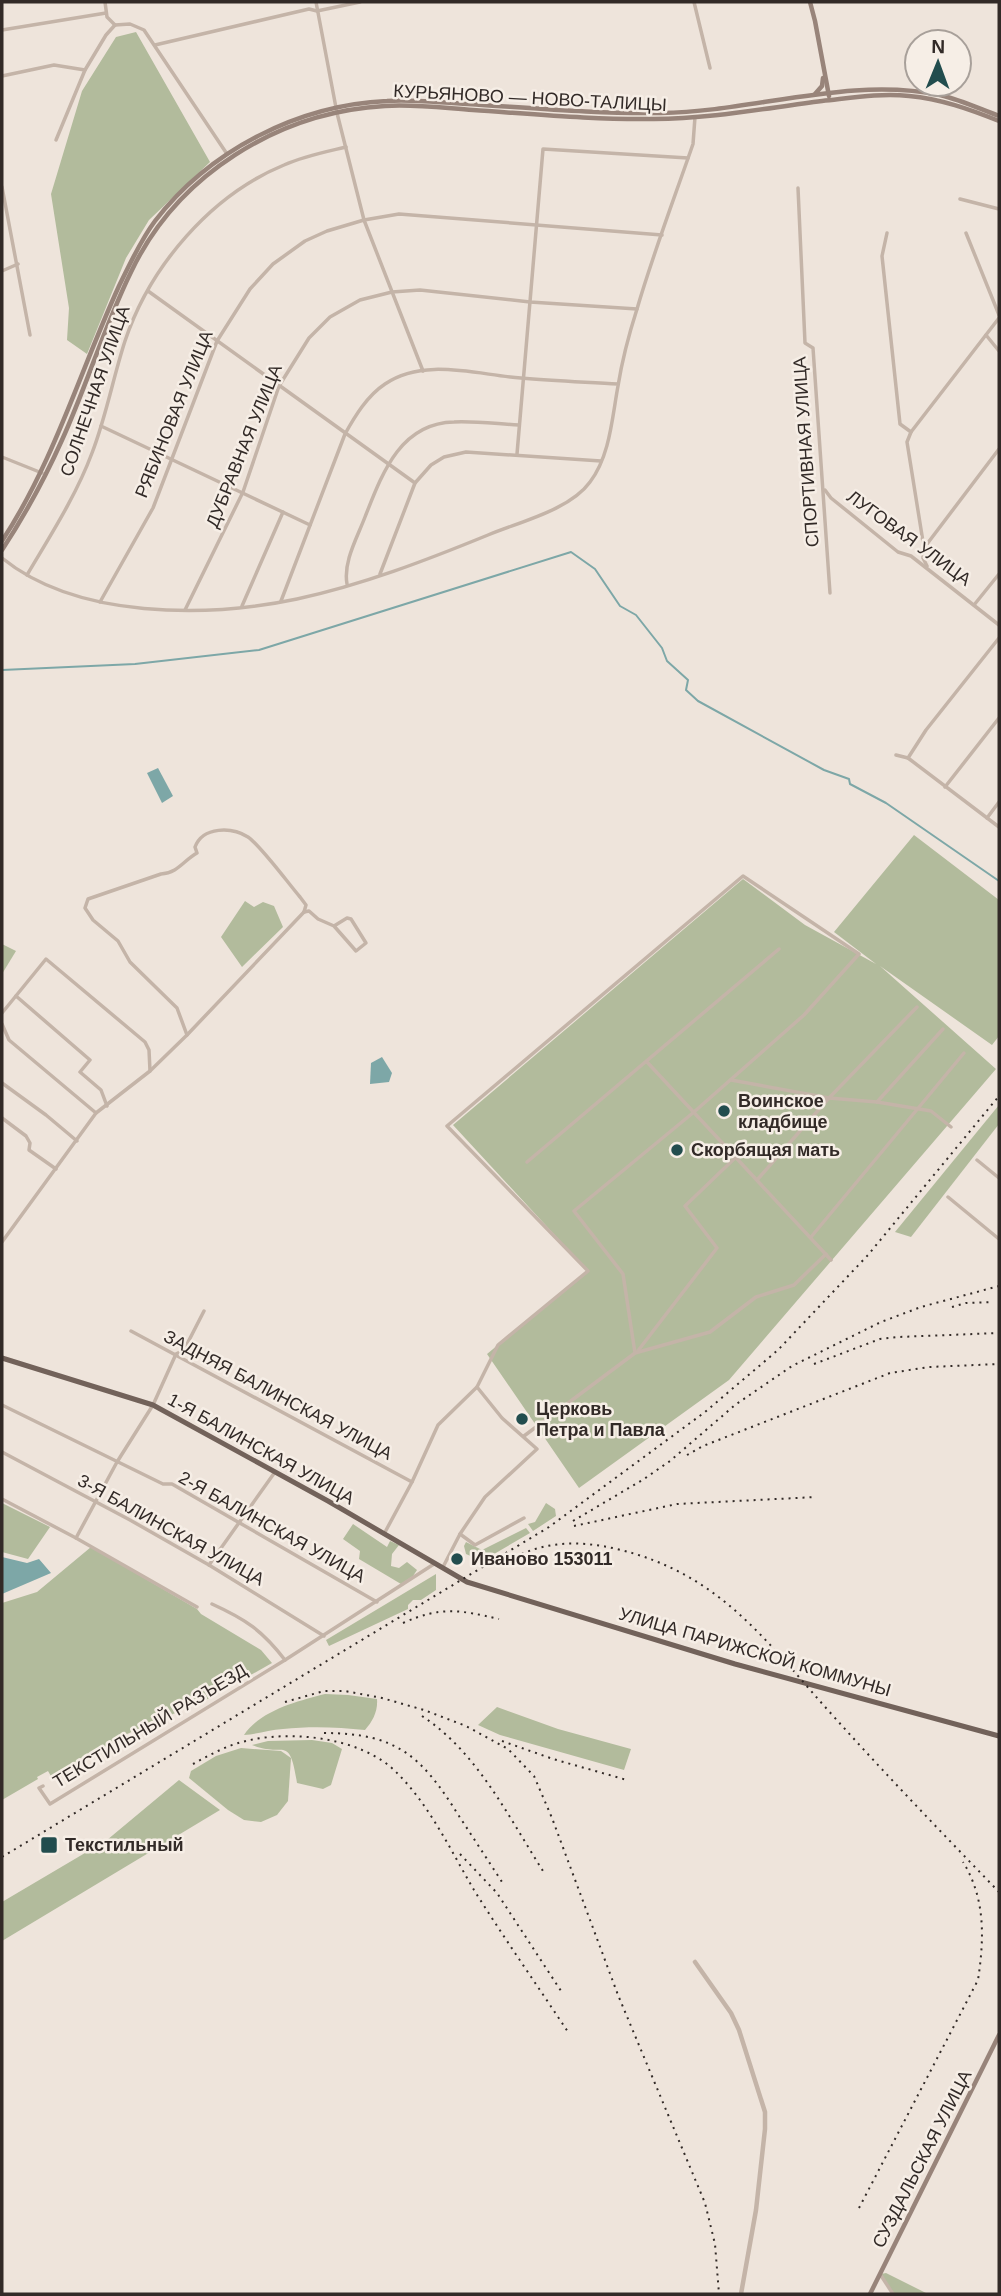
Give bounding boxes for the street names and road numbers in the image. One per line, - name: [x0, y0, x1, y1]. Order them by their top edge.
- street label: КУРЬЯНОВО — НОВО-ТАЛИЦЫ: [393, 81, 667, 115]
- street label: СОЛНЕЧНАЯ УЛИЦА: [56, 303, 134, 479]
- street label: РЯБИНОВАЯ УЛИЦА: [131, 327, 217, 501]
- street label: СПОРТИВНАЯ УЛИЦА: [789, 356, 823, 548]
- street label: ДУБРАВНАЯ УЛИЦА: [202, 361, 286, 531]
- street label: ЛУГОВАЯ УЛИЦА: [843, 486, 975, 590]
- street label: ЗАДНЯЯ БАЛИНСКАЯ УЛИЦА: [160, 1326, 396, 1464]
- street label: 1-Я БАЛИНСКАЯ УЛИЦА: [164, 1389, 358, 1509]
- street label: 2-Я БАЛИНСКАЯ УЛИЦА: [175, 1467, 369, 1587]
- street label: 3-Я БАЛИНСКАЯ УЛИЦА: [74, 1470, 268, 1590]
- street label: УЛИЦА ПАРИЖСКОЙ КОММУНЫ: [617, 1603, 894, 1700]
- street label: ТЕКСТИЛЬНЫЙ РАЗЪЕЗД: [49, 1659, 251, 1792]
- street label: СУЗДАЛЬСКАЯ УЛИЦА: [868, 2067, 976, 2251]

